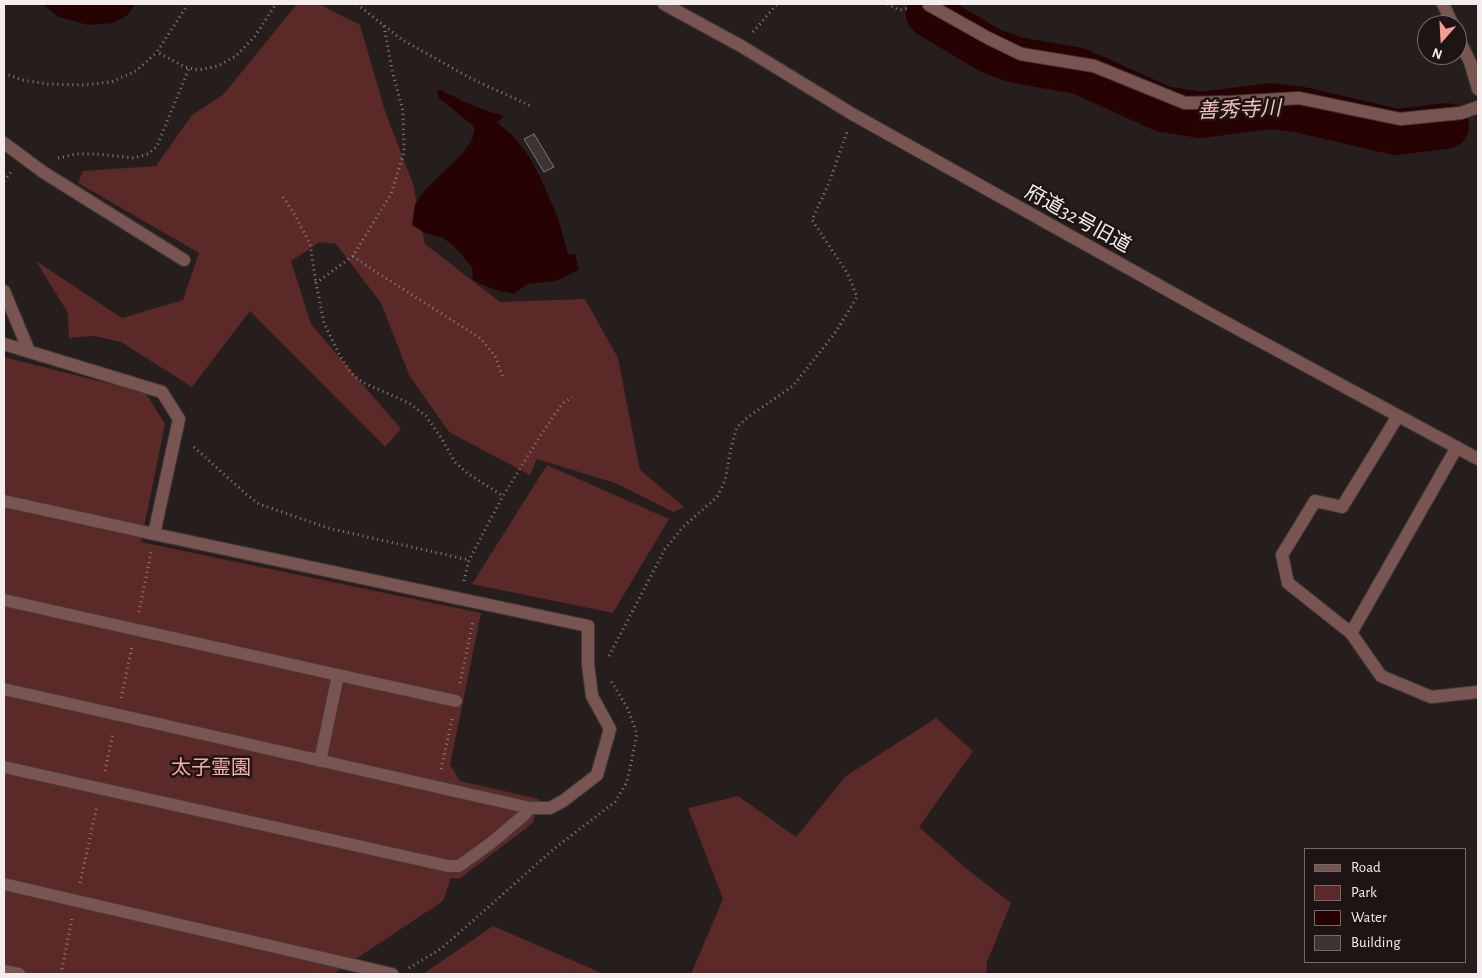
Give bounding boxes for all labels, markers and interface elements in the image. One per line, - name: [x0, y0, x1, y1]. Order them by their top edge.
- north arrow: [1417, 15, 1467, 65]
- text: N: [1431, 45, 1444, 61]
- water label: 善秀寺川: [1197, 96, 1281, 124]
- street label: 府道32号旧道: [1021, 180, 1135, 258]
- park label: 太子霊園: [171, 756, 251, 780]
- legend: [1304, 848, 1467, 963]
- text: Road: [1351, 860, 1381, 875]
- text: Park: [1351, 885, 1377, 900]
- text: Water: [1351, 910, 1387, 925]
- text: Building: [1351, 935, 1401, 950]

